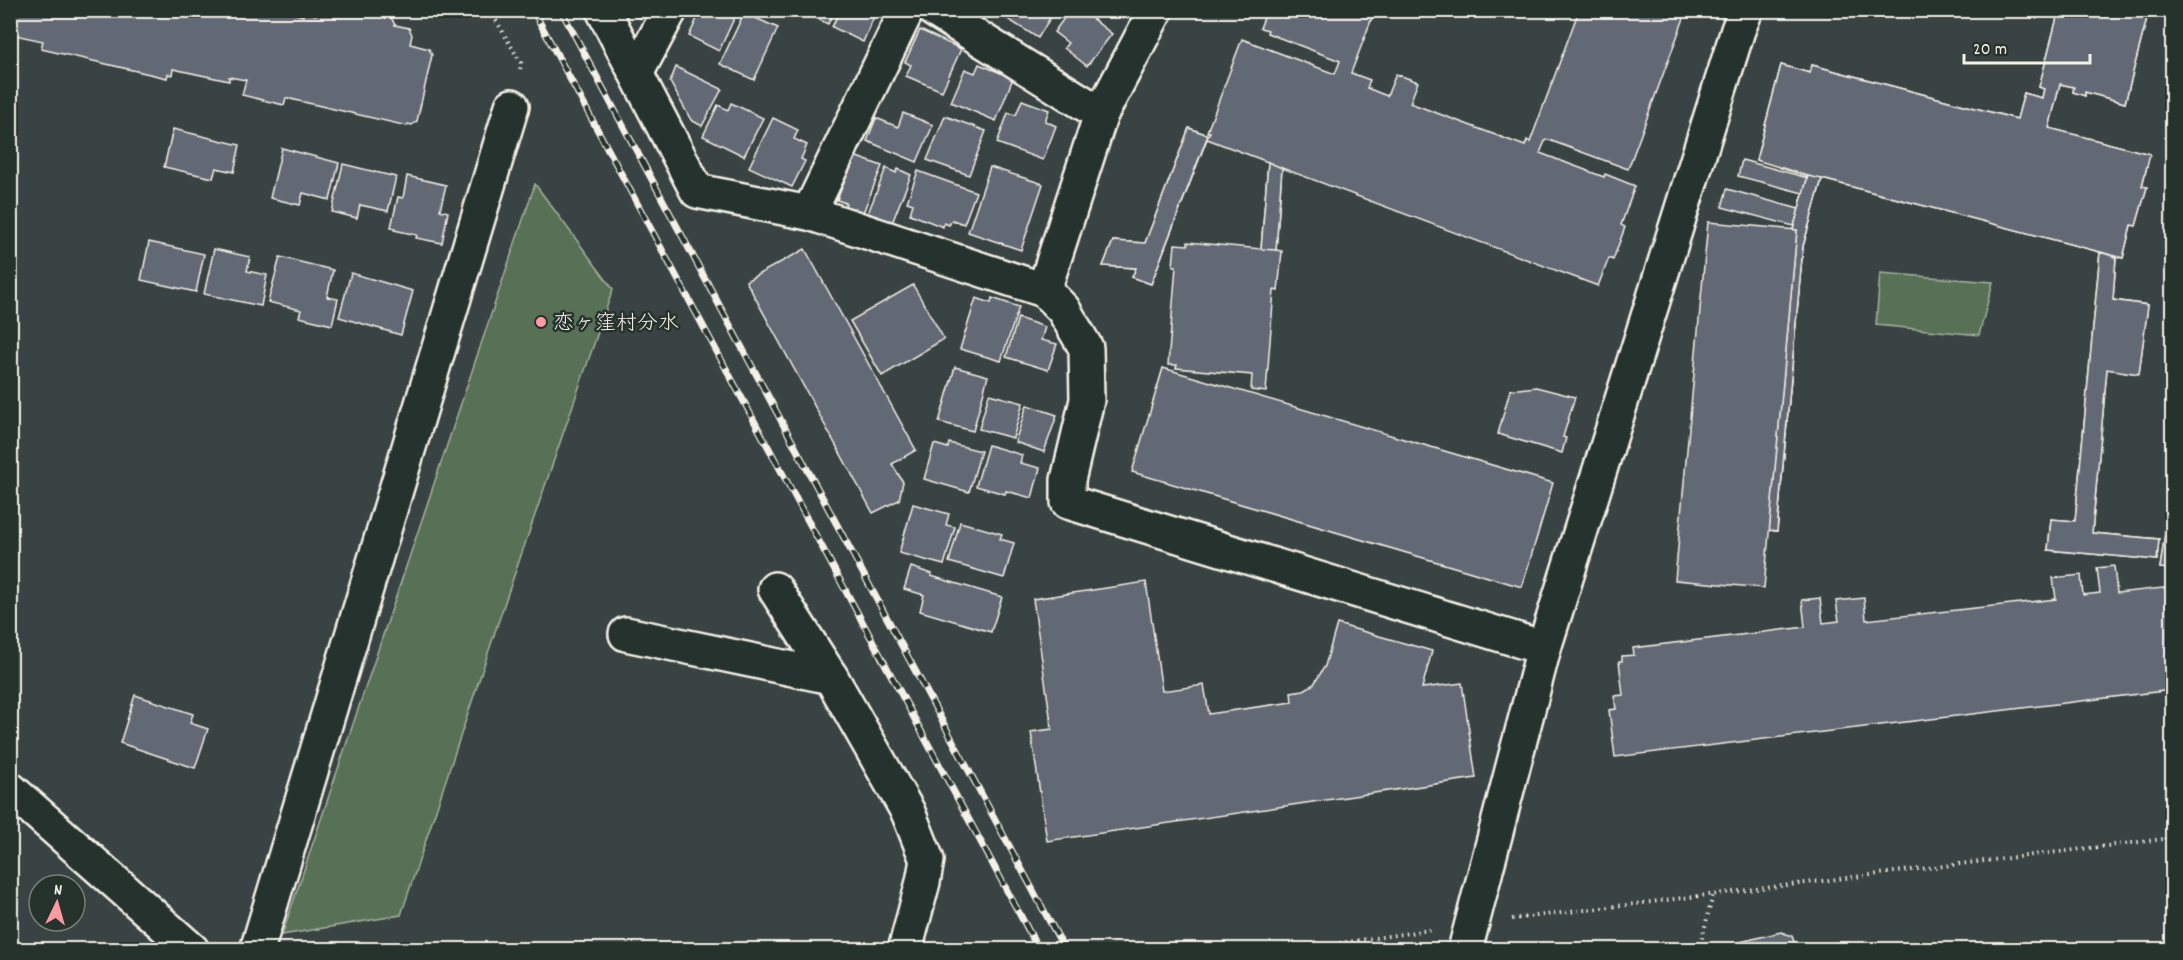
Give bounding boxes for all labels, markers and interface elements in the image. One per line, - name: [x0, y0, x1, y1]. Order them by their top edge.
- scale bar: [1964, 27, 2090, 65]
- text: 20 m: [1973, 38, 2007, 63]
- place label: 恋ヶ窪村分水: [553, 310, 679, 340]
- marker: 恋ヶ窪村分水: [534, 315, 548, 329]
- north arrow: [27, 873, 87, 933]
- text: N: [53, 879, 63, 902]

